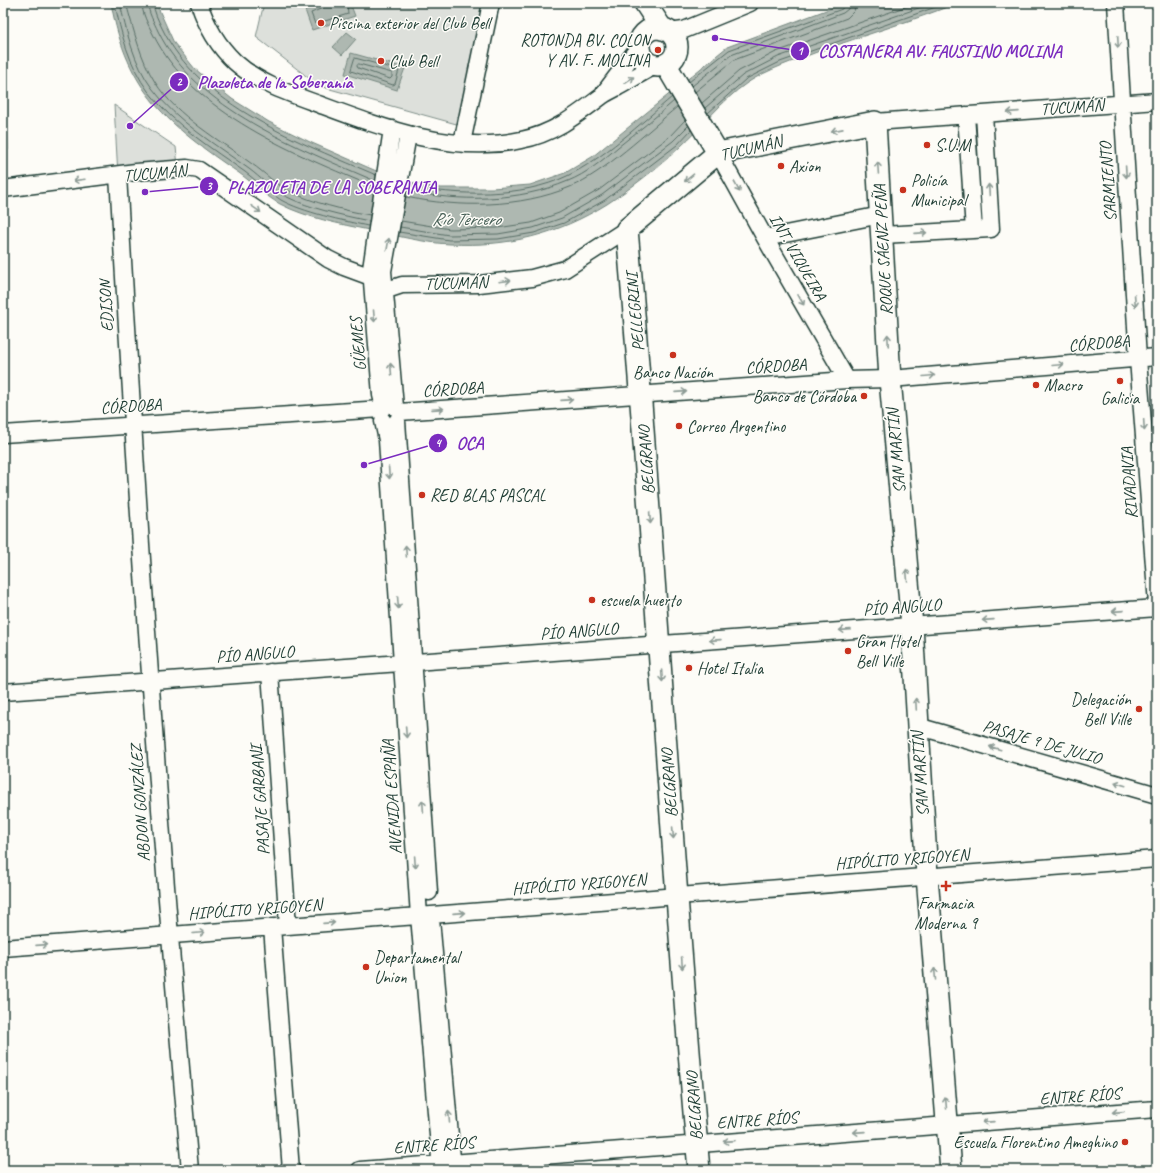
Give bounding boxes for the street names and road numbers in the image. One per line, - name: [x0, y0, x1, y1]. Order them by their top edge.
- street label: TUCUMÁN: [1040, 93, 1107, 120]
- street label: TUCUMÁN: [718, 129, 787, 165]
- street label: SARMIENTO: [1095, 139, 1121, 222]
- street label: TUCUMÁN: [123, 159, 190, 186]
- street label: ROQUE SÁENZ PEÑA: [868, 183, 897, 316]
- street label: INT. VIQUEIRA: [765, 210, 831, 305]
- street label: PELLEGRINI: [621, 268, 649, 352]
- street label: TUCUMÁN: [424, 270, 491, 295]
- street label: EDISON: [94, 277, 118, 332]
- street label: GÜEMES: [345, 313, 371, 372]
- street label: CÓRDOBA: [1068, 329, 1131, 356]
- street label: CÓRDOBA: [745, 352, 808, 379]
- street label: CÓRDOBA: [422, 375, 485, 402]
- street label: CÓRDOBA: [100, 392, 163, 419]
- street label: SAN MARTÍN: [881, 405, 910, 494]
- street label: BELGRANO: [633, 423, 659, 495]
- street label: RIVADAVIA: [1116, 446, 1142, 520]
- street label: PÍO ANGULO: [862, 593, 944, 620]
- street label: PÍO ANGULO: [539, 617, 621, 644]
- street label: PÍO ANGULO: [215, 640, 297, 667]
- street label: PASAJE 9 DE JULIO: [981, 715, 1106, 770]
- street label: SAN MARTÍN: [905, 728, 933, 817]
- street label: AVENIDA ESPAÑA: [377, 738, 406, 855]
- street label: ABDON GONZÁLEZ: [124, 741, 155, 863]
- street label: PASAJE GARBANI: [245, 741, 274, 856]
- street label: BELGRANO: [656, 746, 682, 818]
- street label: HIPÓLITO YRIGOYEN: [834, 843, 972, 874]
- street label: HIPÓLITO YRIGOYEN: [511, 868, 649, 899]
- street label: HIPÓLITO YRIGOYEN: [187, 893, 325, 924]
- street label: BELGRANO: [681, 1069, 707, 1141]
- street label: ENTRE RÍOS: [1039, 1081, 1125, 1109]
- street label: ENTRE RÍOS: [716, 1105, 802, 1133]
- street label: ENTRE RÍOS: [393, 1130, 479, 1158]

